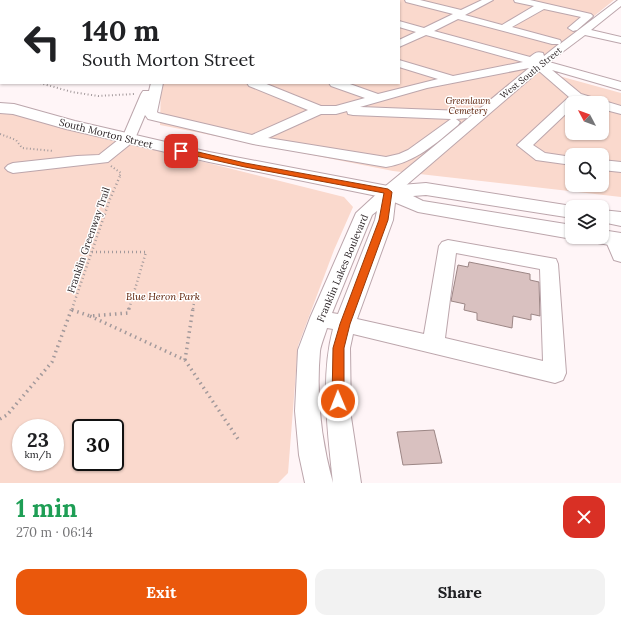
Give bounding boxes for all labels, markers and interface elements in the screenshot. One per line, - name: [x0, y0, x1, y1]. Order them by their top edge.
- text: 140 m: [82, 13, 160, 49]
- icon: left: [16, 16, 68, 68]
- street label: West South Street: [498, 44, 564, 101]
- text: South Morton Street: [82, 48, 255, 71]
- park label: Greenlawn Cemetery: [445, 95, 491, 116]
- north arrow: [565, 96, 609, 140]
- map controls: [565, 96, 609, 244]
- street label: South Morton Street: [58, 116, 154, 151]
- pin: [164, 134, 198, 168]
- icon: arrive: [170, 140, 192, 162]
- button: search: [565, 148, 609, 192]
- street label: Franklin Greenway Trail: [64, 185, 113, 295]
- button: layers: [565, 200, 609, 244]
- street label: Franklin Lakes Boulevard: [314, 212, 371, 324]
- park label: Blue Heron Park: [126, 290, 200, 303]
- position arrow: [317, 380, 359, 422]
- speed limit sign: 30: [72, 419, 124, 471]
- text: 23: [27, 427, 49, 452]
- text: km/h: [24, 448, 52, 461]
- text: 1 min: [16, 493, 77, 524]
- button: close: [563, 496, 605, 538]
- text: 270 m · 06:14: [16, 524, 93, 541]
- button: Exit: [16, 569, 307, 615]
- button: Share: [315, 569, 605, 615]

